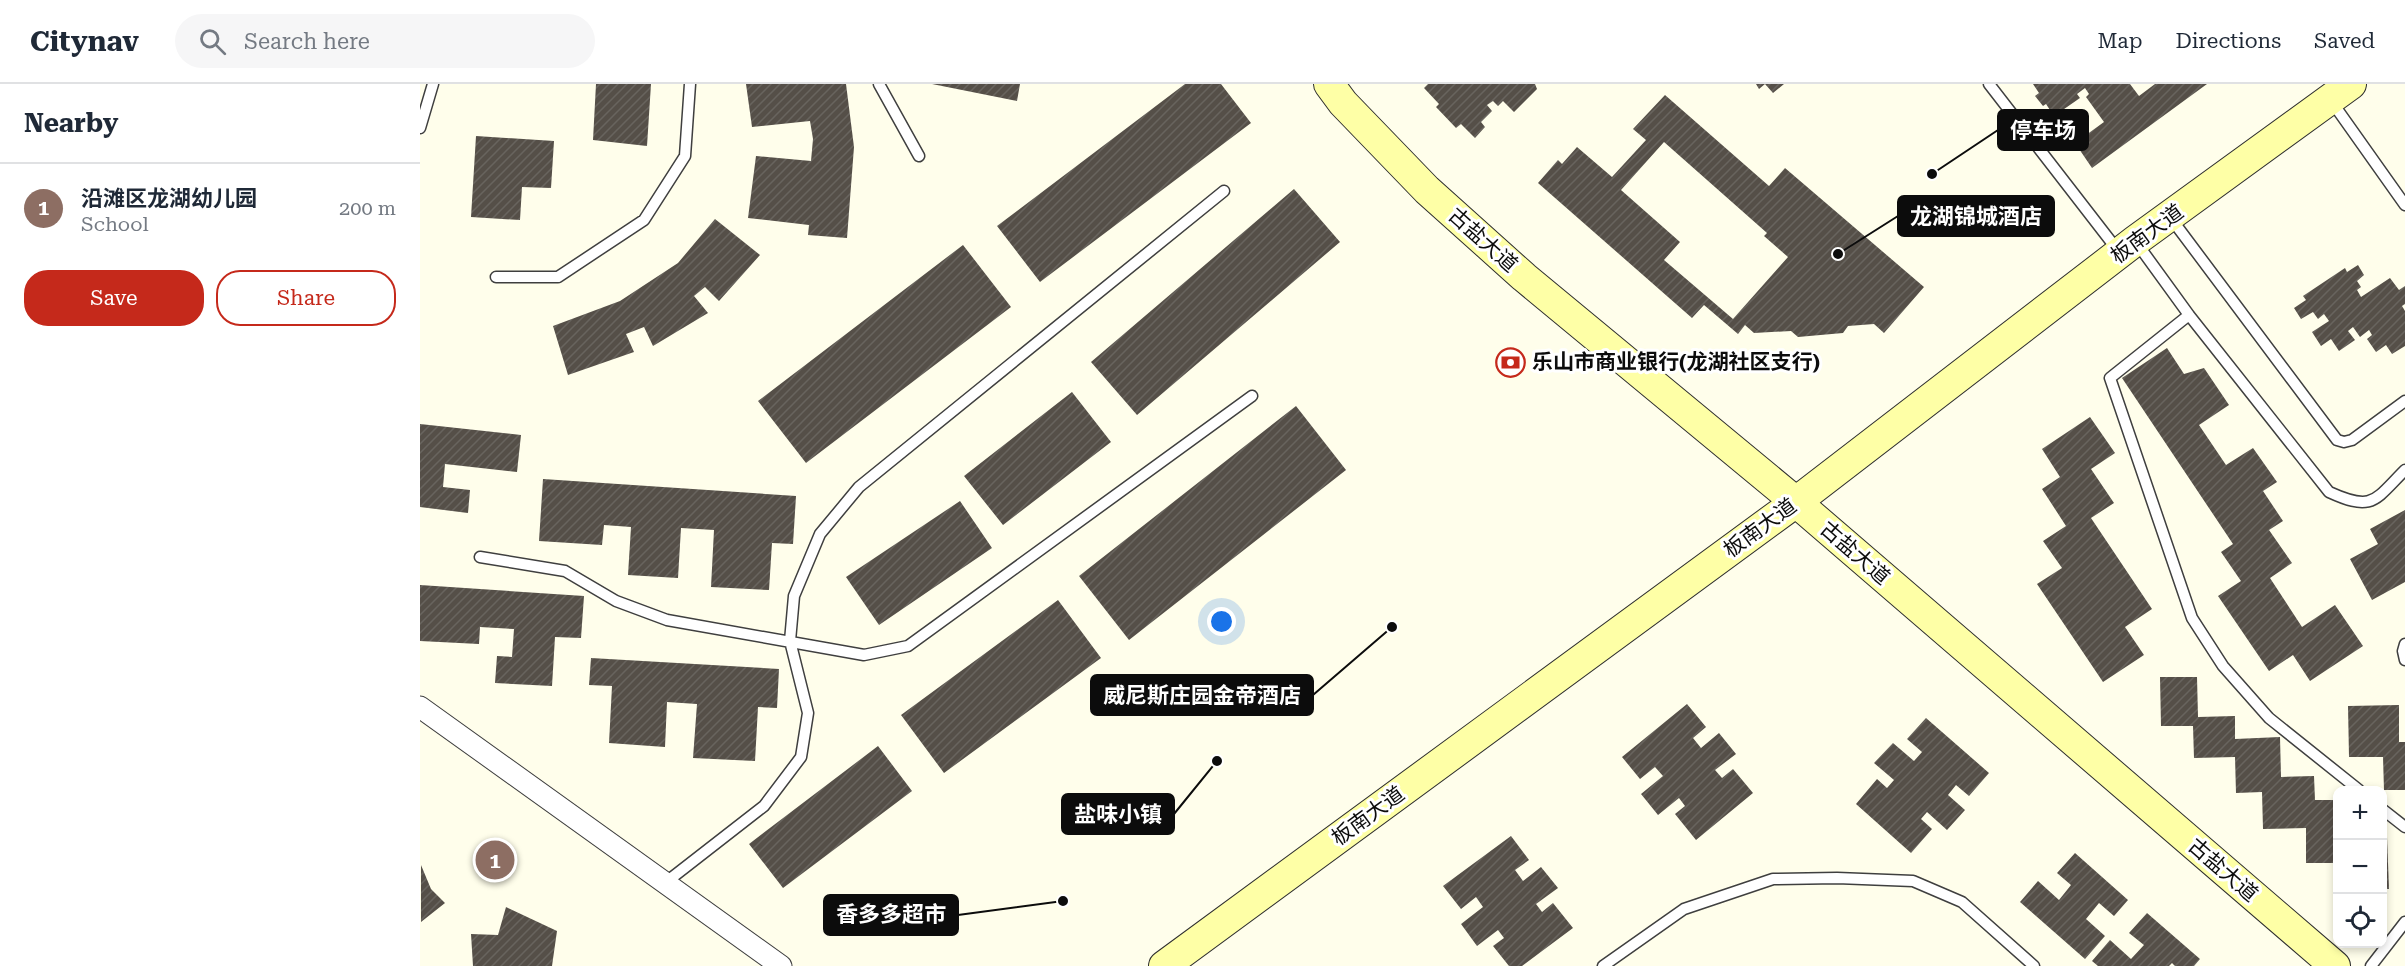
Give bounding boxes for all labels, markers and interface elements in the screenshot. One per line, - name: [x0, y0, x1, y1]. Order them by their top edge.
- search box: [175, 14, 595, 68]
- text: Citynav: [30, 25, 139, 58]
- icon: search: [196, 25, 229, 58]
- text: Search here: [244, 29, 370, 54]
- text: Map: [2098, 29, 2142, 53]
- text: Directions: [2175, 29, 2281, 53]
- text: Saved: [2314, 29, 2375, 53]
- text: Nearby: [24, 108, 118, 138]
- callout: 停车场: [1998, 110, 2088, 150]
- text: 停车场: [2010, 118, 2076, 143]
- text: 沿滩区龙湖幼儿园: [81, 186, 257, 211]
- text: 1: [38, 196, 49, 220]
- text: 200 m: [339, 196, 396, 220]
- callout: 龙湖锦城酒店: [1898, 196, 2054, 236]
- street label: 板南大道: [2106, 200, 2188, 268]
- street label: 古盐大道: [1444, 203, 1522, 277]
- text: 龙湖锦城酒店: [1910, 204, 2042, 229]
- text: School: [81, 212, 149, 236]
- button: Save: [24, 270, 204, 326]
- button: Share: [216, 270, 396, 326]
- bank icon: 乐山市商业银行(龙湖社区支行): [1495, 346, 1527, 378]
- place label: 乐山市商业银行(龙湖社区支行): [1532, 350, 1820, 374]
- street label: 板南大道: [1719, 494, 1801, 562]
- street label: 古盐大道: [1815, 516, 1895, 590]
- your location: [1207, 607, 1236, 636]
- callout: 威尼斯庄园金帝酒店: [1091, 675, 1313, 715]
- text: 威尼斯庄园金帝酒店: [1103, 683, 1301, 708]
- street label: 板南大道: [1327, 782, 1409, 850]
- map controls: [2333, 786, 2387, 948]
- button: +: [2333, 786, 2387, 840]
- callout: 盐味小镇: [1062, 794, 1174, 834]
- text: 盐味小镇: [1074, 802, 1162, 827]
- street label: 古盐大道: [2183, 833, 2263, 907]
- pin: 1: [476, 838, 514, 882]
- button: −: [2333, 840, 2387, 894]
- button: locate: [2333, 894, 2387, 948]
- callout: 香多多超市: [824, 895, 958, 935]
- text: 香多多超市: [836, 902, 946, 927]

